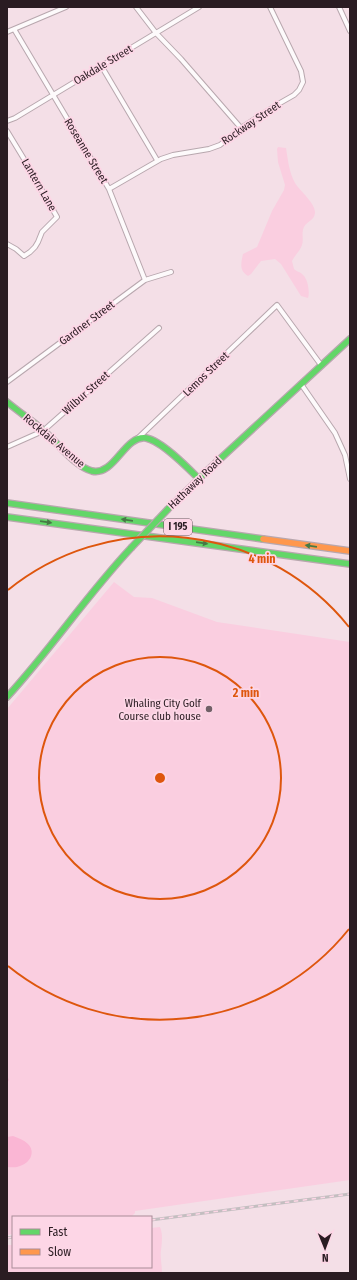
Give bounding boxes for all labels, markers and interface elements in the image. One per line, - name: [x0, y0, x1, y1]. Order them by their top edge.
- street label: Oakdale Street: [71, 42, 135, 88]
- street label: Rockway Street: [219, 98, 283, 147]
- street label: Roseanne Street: [61, 116, 111, 186]
- street label: Lantern Lane: [19, 156, 59, 214]
- street label: Gardner Street: [57, 298, 118, 348]
- street label: Lemos Street: [180, 349, 232, 399]
- street label: Wilbur Street: [60, 368, 113, 418]
- street label: Rockdale Avenue: [21, 411, 87, 471]
- street label: Hathaway Road: [166, 454, 224, 512]
- one-way arrow: [121, 517, 133, 523]
- one-way arrow: [40, 519, 52, 525]
- road number: I 195: [164, 519, 192, 535]
- one-way arrow: [196, 540, 208, 547]
- one-way arrow: [305, 543, 317, 549]
- text: 4 min: [248, 552, 276, 566]
- text: 2 min: [232, 686, 259, 700]
- place label: Whaling City Golf Course club house: [118, 697, 202, 723]
- marker: Whaling City Golf Course club house: [204, 704, 214, 714]
- centre of rings: [153, 771, 167, 785]
- legend: [12, 1216, 152, 1268]
- text: Fast: [48, 1225, 67, 1239]
- north arrow: [305, 1228, 345, 1268]
- text: Slow: [48, 1245, 71, 1259]
- text: N: [322, 1251, 329, 1264]

